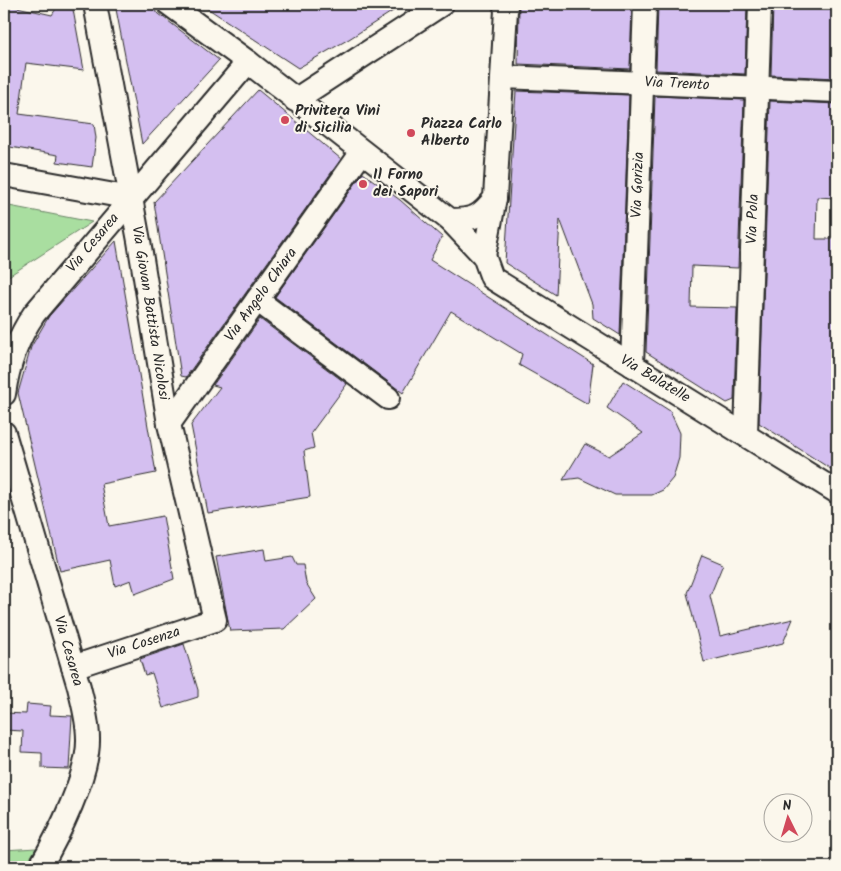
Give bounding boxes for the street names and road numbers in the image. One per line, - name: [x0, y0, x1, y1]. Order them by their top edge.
- street label: Via Trento: [644, 70, 710, 98]
- street label: Via Gorizia: [625, 151, 651, 219]
- street label: Via Pola: [740, 193, 766, 245]
- street label: Via Cesarea: [61, 208, 125, 278]
- street label: Via Giovan Battista Nicolosi: [124, 224, 176, 403]
- street label: Via Angelo Chiara: [218, 243, 304, 347]
- street label: Via Balatelle: [615, 348, 695, 410]
- street label: Via Cesarea: [46, 613, 90, 689]
- street label: Via Cosenza: [105, 620, 183, 666]

